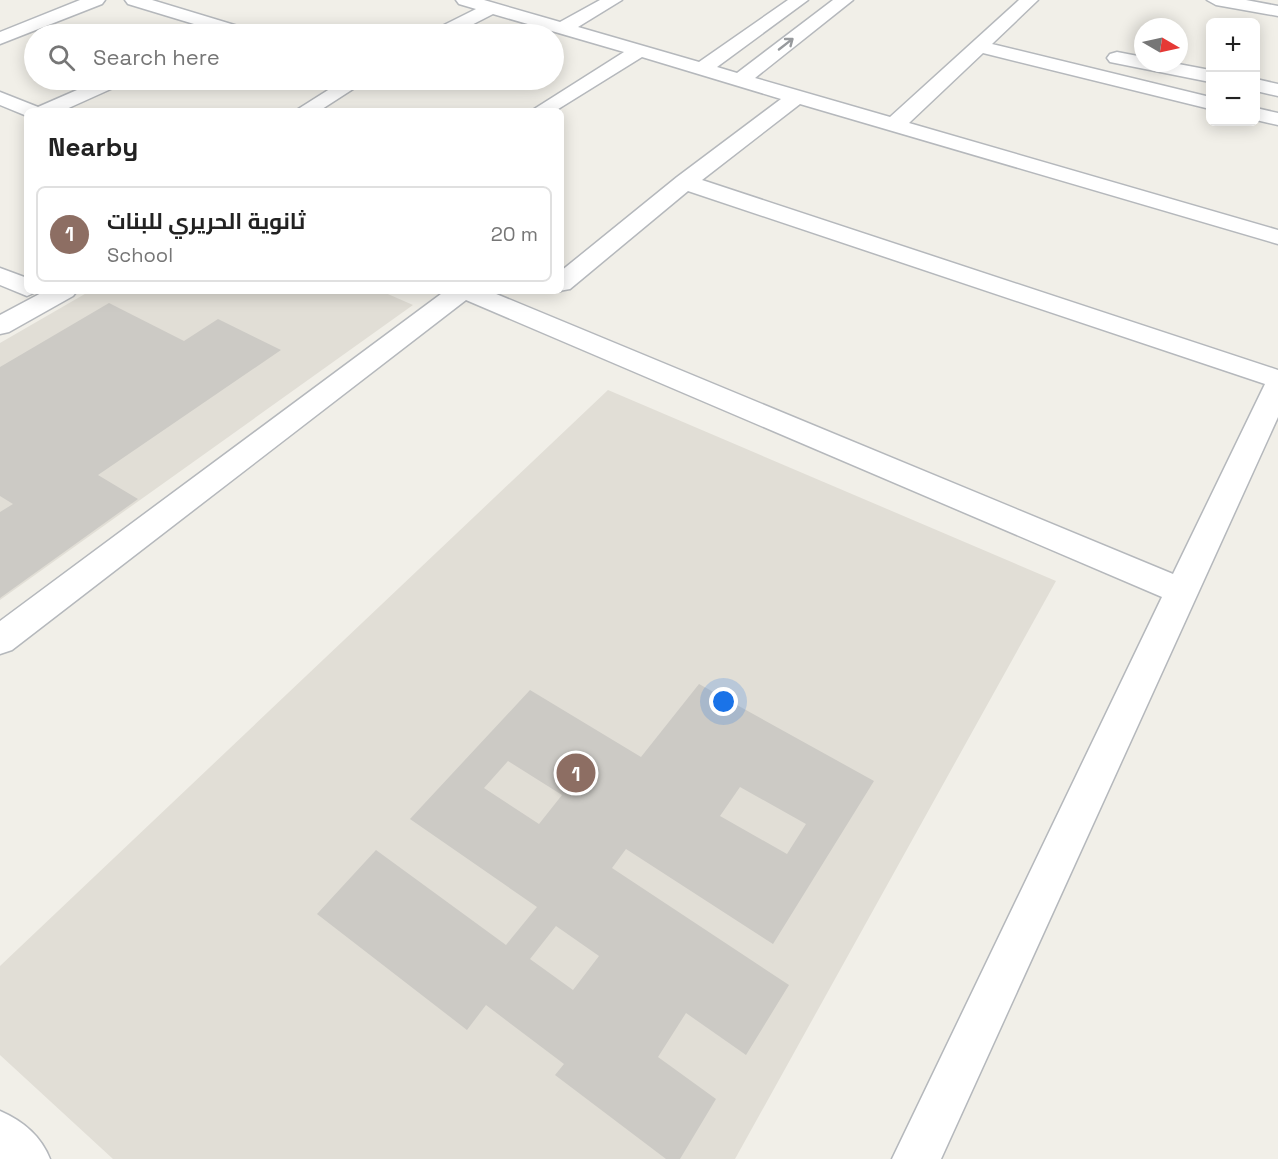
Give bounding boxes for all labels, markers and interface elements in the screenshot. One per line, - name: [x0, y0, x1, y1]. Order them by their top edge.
- north arrow: [1134, 18, 1188, 72]
- map controls: [1206, 18, 1260, 126]
- button: +: [1206, 18, 1260, 72]
- search box: [24, 24, 564, 90]
- one-way arrow: [778, 38, 794, 51]
- icon: search: [45, 41, 78, 74]
- text: Search here: [93, 43, 220, 71]
- button: −: [1206, 72, 1260, 126]
- text: Nearby: [48, 130, 138, 164]
- text: ثانوية الحريري للبنات: [107, 207, 305, 235]
- text: 1: [65, 221, 74, 247]
- text: 20 m: [491, 221, 538, 247]
- text: School: [107, 242, 173, 268]
- your location: [709, 687, 738, 716]
- pin: 1: [556, 750, 596, 796]

